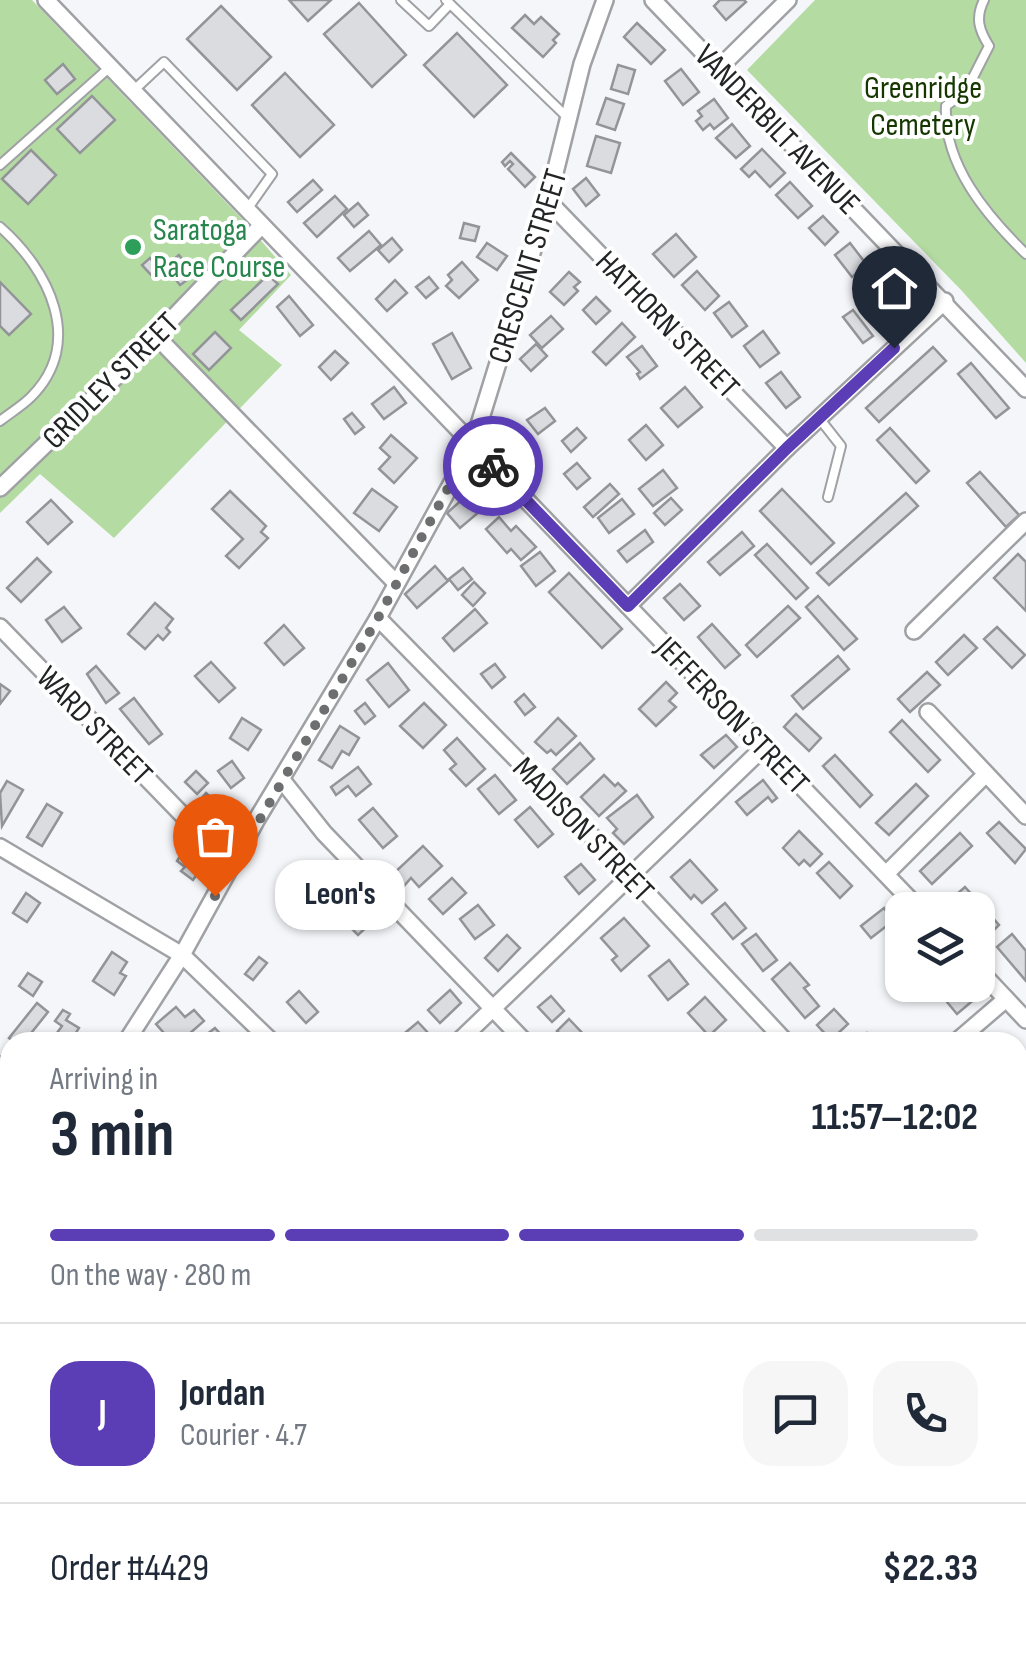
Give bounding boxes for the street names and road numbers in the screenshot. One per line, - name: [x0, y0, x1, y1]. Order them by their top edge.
- street label: VANDERBILT AVENUE: [686, 37, 868, 223]
- street label: CRESCENT STREET: [480, 165, 576, 368]
- street label: HATHORN STREET: [587, 243, 747, 407]
- street label: GRIDLEY STREET: [35, 305, 187, 457]
- street label: JEFFERSON STREET: [646, 628, 817, 803]
- street label: WARD STREET: [28, 659, 160, 794]
- street label: MADISON STREET: [504, 749, 662, 911]

